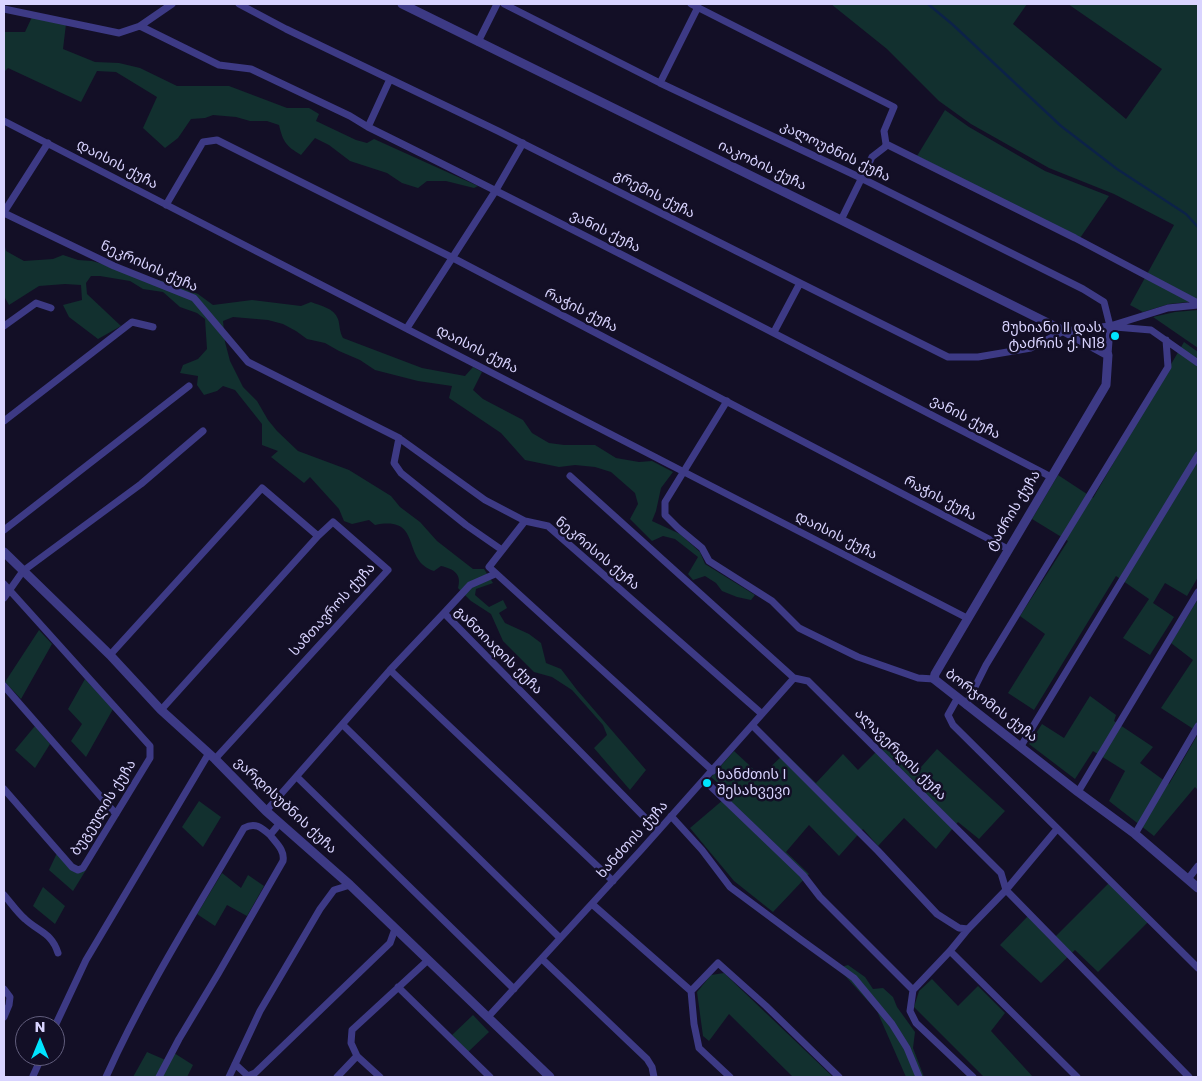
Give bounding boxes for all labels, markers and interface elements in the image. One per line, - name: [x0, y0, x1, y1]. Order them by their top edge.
- street label: კალოუბნის ქუჩა: [777, 118, 893, 186]
- street label: დაისის ქუჩა: [74, 137, 160, 193]
- street label: იაკობის ქუჩა: [715, 137, 809, 195]
- street label: გრემის ქუჩა: [611, 167, 697, 223]
- street label: ვანის ქუჩა: [567, 207, 643, 257]
- street label: ნეკრისის ქუჩა: [98, 238, 200, 296]
- street label: რაჭის ქუჩა: [542, 285, 620, 337]
- place label: მუხიანი II დას. ტაძრის ქ. N18: [1002, 320, 1105, 352]
- street label: დაისის ქუჩა: [433, 322, 521, 378]
- marker: მუხიანი II დას. ტაძრის ქ. N18: [1109, 330, 1121, 342]
- street label: ვანის ქუჩა: [927, 393, 1003, 443]
- street label: ტაძრის ქუჩა: [983, 468, 1045, 554]
- street label: რაჭის ქუჩა: [901, 473, 979, 525]
- street label: დაისის ქუჩა: [792, 508, 880, 564]
- street label: ნეკრისის ქუჩა: [551, 514, 643, 594]
- street label: სამთავროს ქუჩა: [287, 560, 379, 660]
- street label: განთიადის ქუჩა: [450, 603, 546, 699]
- street label: ბორჯომის ქუჩა: [941, 666, 1041, 746]
- street label: ალავერდის ქუჩა: [850, 705, 950, 805]
- street label: ვარდისუბნის ქუჩა: [230, 754, 340, 858]
- street label: ბუგეულის ქუჩა: [68, 757, 140, 859]
- place label: ხანძთის I შესახვევი: [717, 767, 790, 800]
- marker: ხანძთის I შესახვევი: [701, 777, 713, 789]
- street label: ხანძთის ქუჩა: [594, 798, 672, 882]
- north arrow: [15, 1016, 65, 1066]
- text: N: [35, 1017, 45, 1037]

